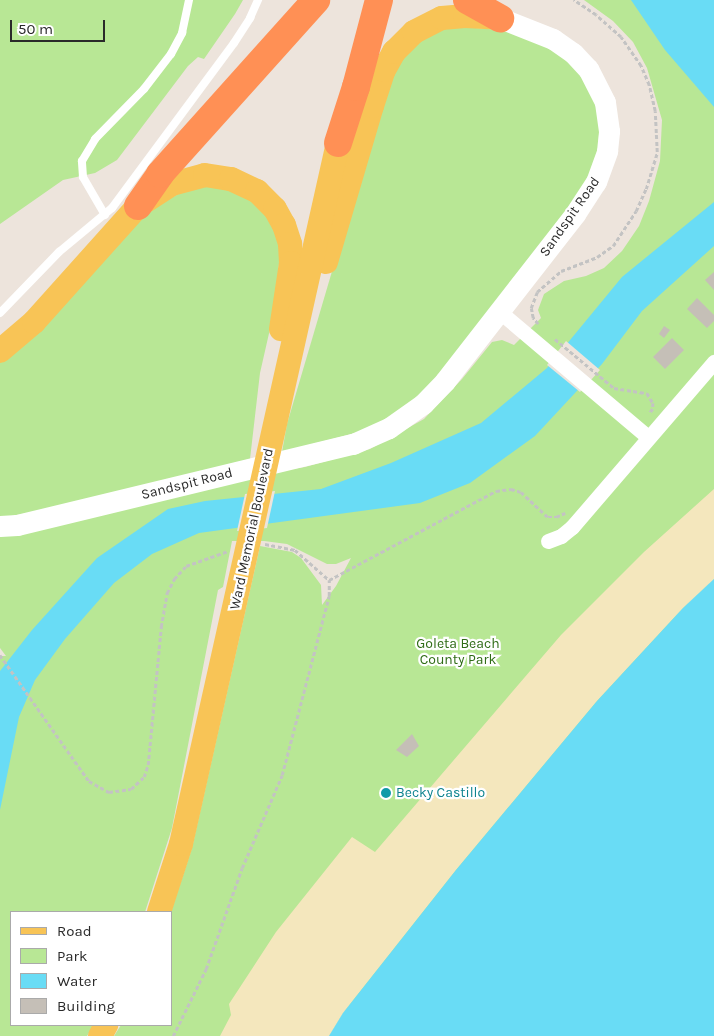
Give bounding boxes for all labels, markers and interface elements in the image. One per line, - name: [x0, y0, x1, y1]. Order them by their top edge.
- scale bar: [12, 10, 108, 42]
- text: 50 m: [18, 20, 53, 38]
- street label: Sandspit Road: [536, 174, 604, 260]
- street label: Ward Memorial Boulevard: [227, 447, 277, 611]
- street label: Sandspit Road: [140, 465, 234, 503]
- park label: Goleta Beach County Park: [416, 636, 500, 669]
- place label: Becky Castillo: [396, 785, 485, 801]
- marker: Becky Castillo: [380, 787, 392, 799]
- legend: [10, 911, 172, 1026]
- text: Road: [57, 922, 92, 940]
- text: Park: [57, 947, 87, 965]
- text: Water: [57, 972, 97, 990]
- text: Building: [57, 997, 115, 1015]

